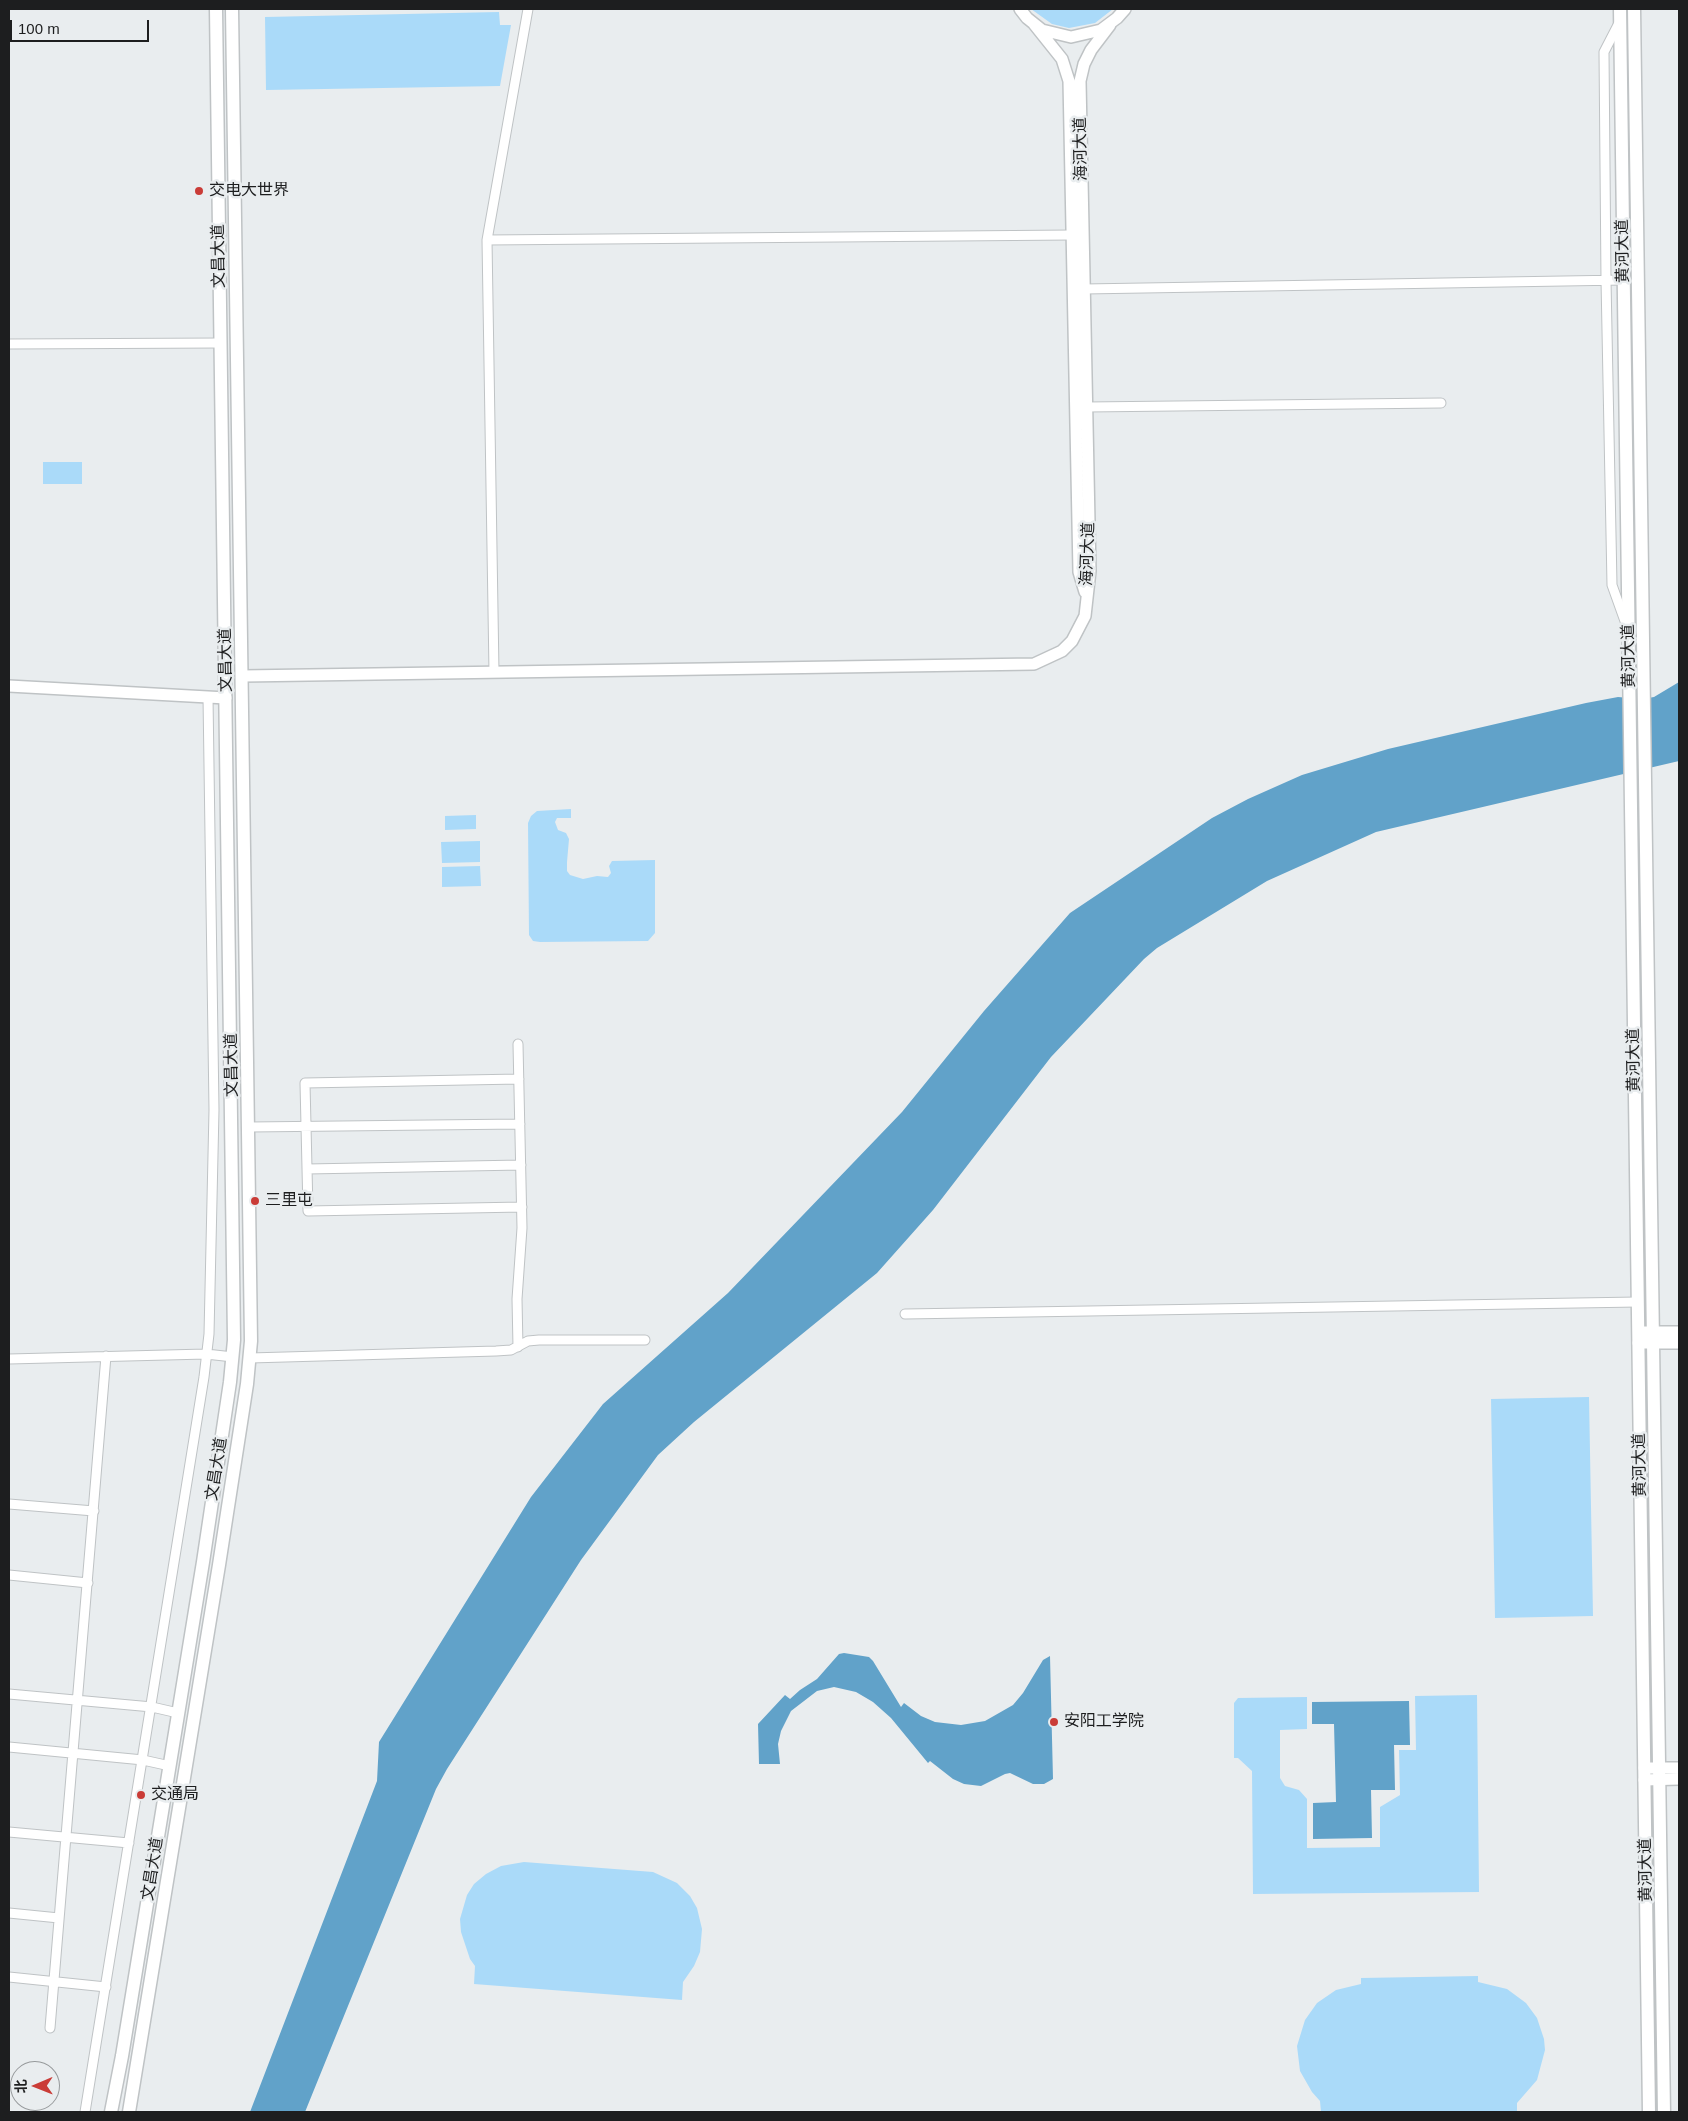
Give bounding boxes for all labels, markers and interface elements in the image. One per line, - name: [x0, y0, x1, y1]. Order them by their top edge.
- scale bar: [12, 10, 151, 42]
- text: 100 m: [18, 20, 60, 37]
- street label: 海河大道: [1071, 117, 1091, 181]
- place label: 交电大世界: [209, 181, 289, 201]
- marker: 交电大世界: [193, 185, 205, 197]
- street label: 黄河大道: [1613, 219, 1633, 283]
- street label: 文昌大道: [209, 224, 229, 288]
- street label: 海河大道: [1077, 522, 1099, 586]
- street label: 黄河大道: [1619, 624, 1639, 688]
- street label: 文昌大道: [216, 628, 236, 692]
- street label: 黄河大道: [1624, 1028, 1644, 1092]
- street label: 文昌大道: [222, 1033, 242, 1097]
- place label: 三里屯: [265, 1191, 313, 1211]
- marker: 三里屯: [249, 1195, 261, 1207]
- street label: 黄河大道: [1630, 1433, 1650, 1497]
- street label: 文昌大道: [203, 1436, 231, 1502]
- place label: 安阳工学院: [1064, 1712, 1144, 1732]
- marker: 安阳工学院: [1048, 1716, 1060, 1728]
- place label: 交通局: [151, 1785, 199, 1805]
- marker: 交通局: [135, 1789, 147, 1801]
- street label: 文昌大道: [139, 1836, 167, 1902]
- street label: 黄河大道: [1636, 1838, 1656, 1902]
- north arrow: [10, 2061, 60, 2111]
- text: 北: [13, 2079, 29, 2093]

